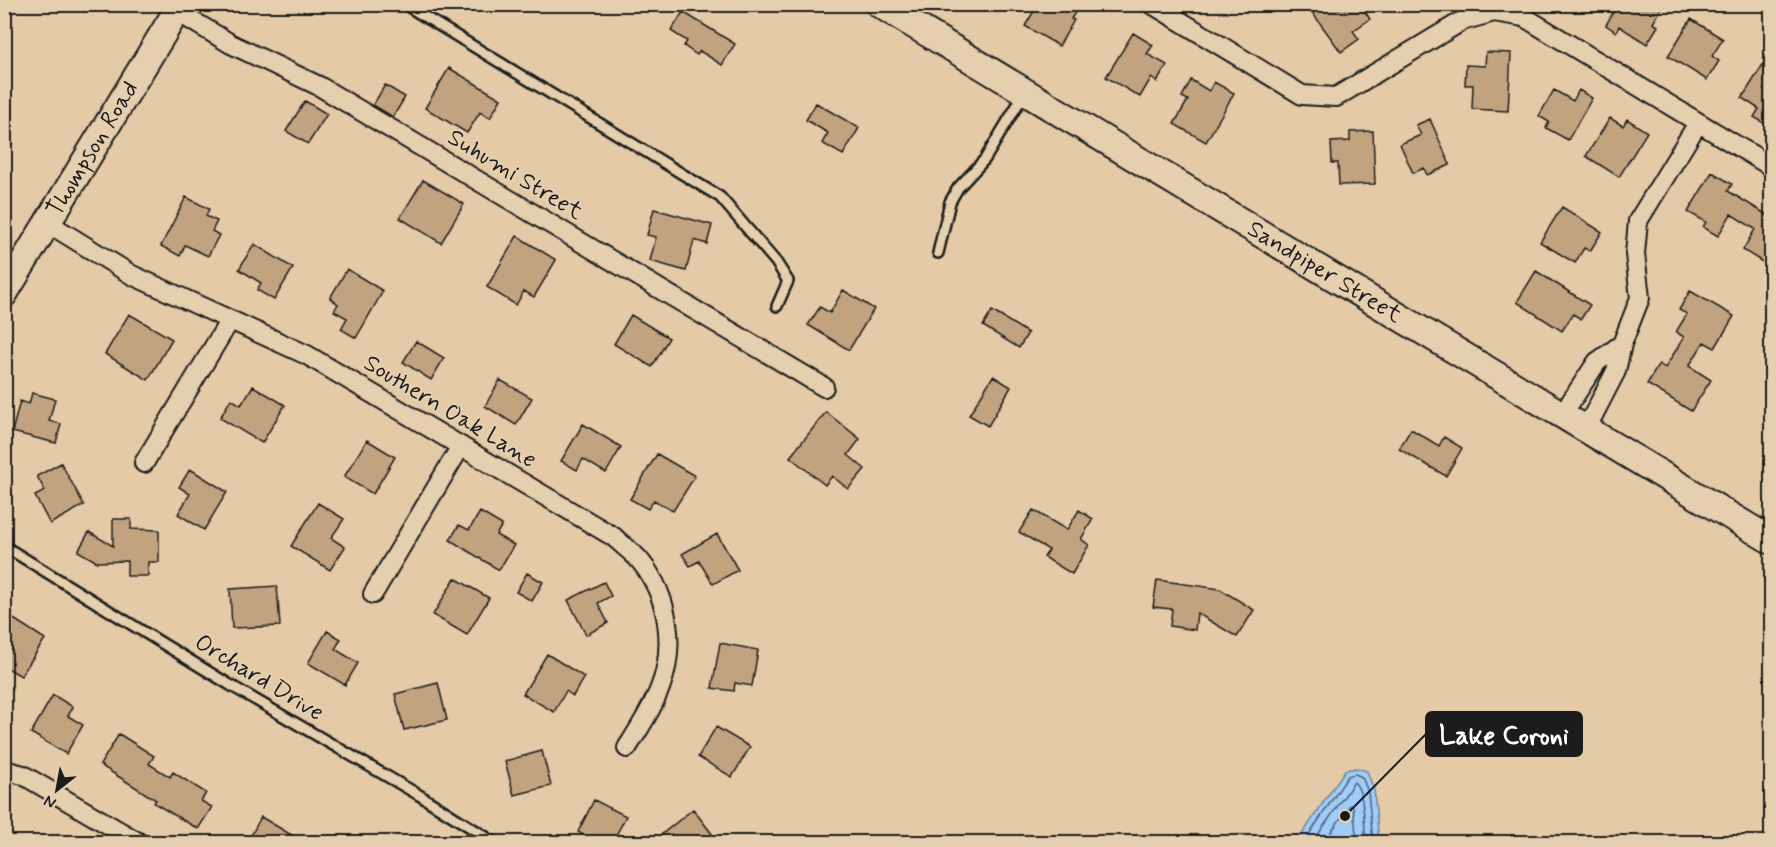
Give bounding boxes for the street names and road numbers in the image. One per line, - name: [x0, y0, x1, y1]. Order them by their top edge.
- street label: Thompson Road: [39, 75, 146, 223]
- street label: Suhumi Street: [442, 122, 588, 228]
- street label: Sandpiper Street: [1242, 214, 1408, 330]
- street label: Southern Oak Lane: [358, 348, 542, 476]
- street label: Orchard Drive: [189, 627, 329, 729]

